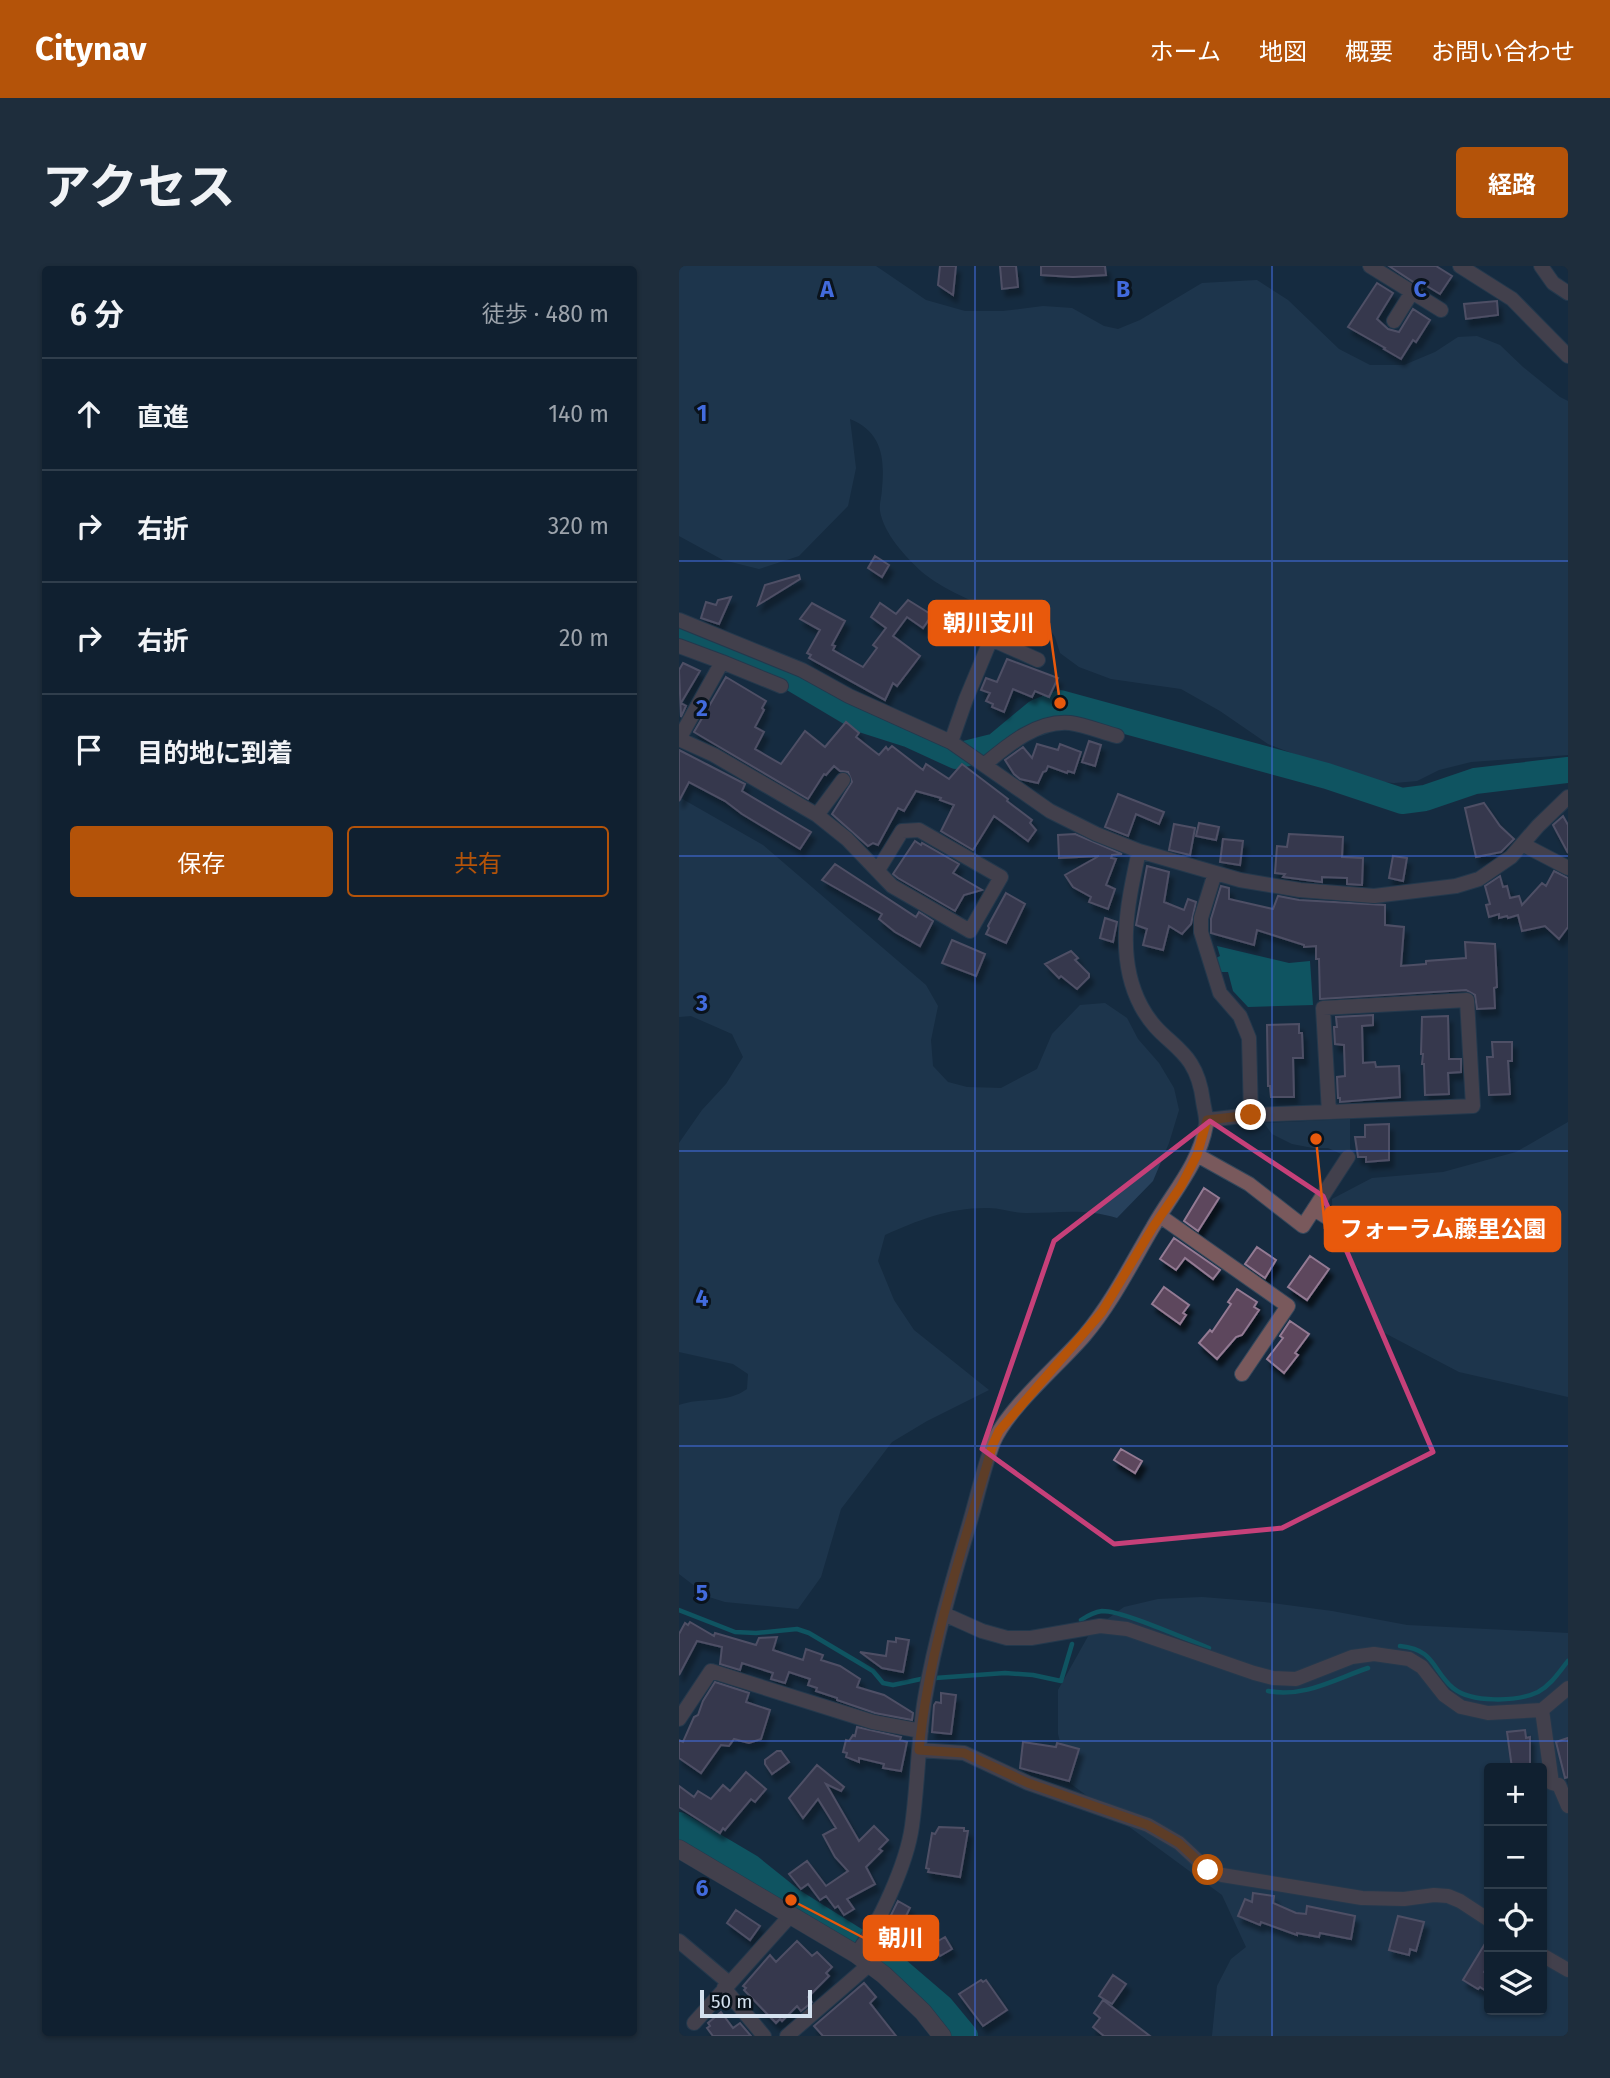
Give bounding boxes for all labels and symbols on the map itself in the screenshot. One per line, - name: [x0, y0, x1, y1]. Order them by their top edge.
- text: A: [819, 275, 834, 303]
- text: B: [1116, 275, 1130, 303]
- text: C: [1413, 275, 1427, 303]
- text: 1: [697, 399, 707, 427]
- callout: 朝川支川: [929, 601, 1049, 645]
- text: 朝川支川: [943, 609, 1035, 637]
- text: 2: [696, 694, 708, 722]
- text: 3: [695, 989, 708, 1017]
- route end: [1235, 1099, 1266, 1130]
- callout: フォーラム藤里公園: [1325, 1207, 1560, 1251]
- text: フォーラム藤里公園: [1340, 1215, 1546, 1243]
- text: 4: [696, 1284, 709, 1312]
- text: 5: [696, 1579, 708, 1607]
- route start: [1192, 1854, 1223, 1885]
- text: 6: [696, 1874, 709, 1902]
- callout: 朝川: [864, 1916, 938, 1960]
- text: 朝川: [878, 1924, 924, 1952]
- scale bar: [700, 1987, 812, 2019]

